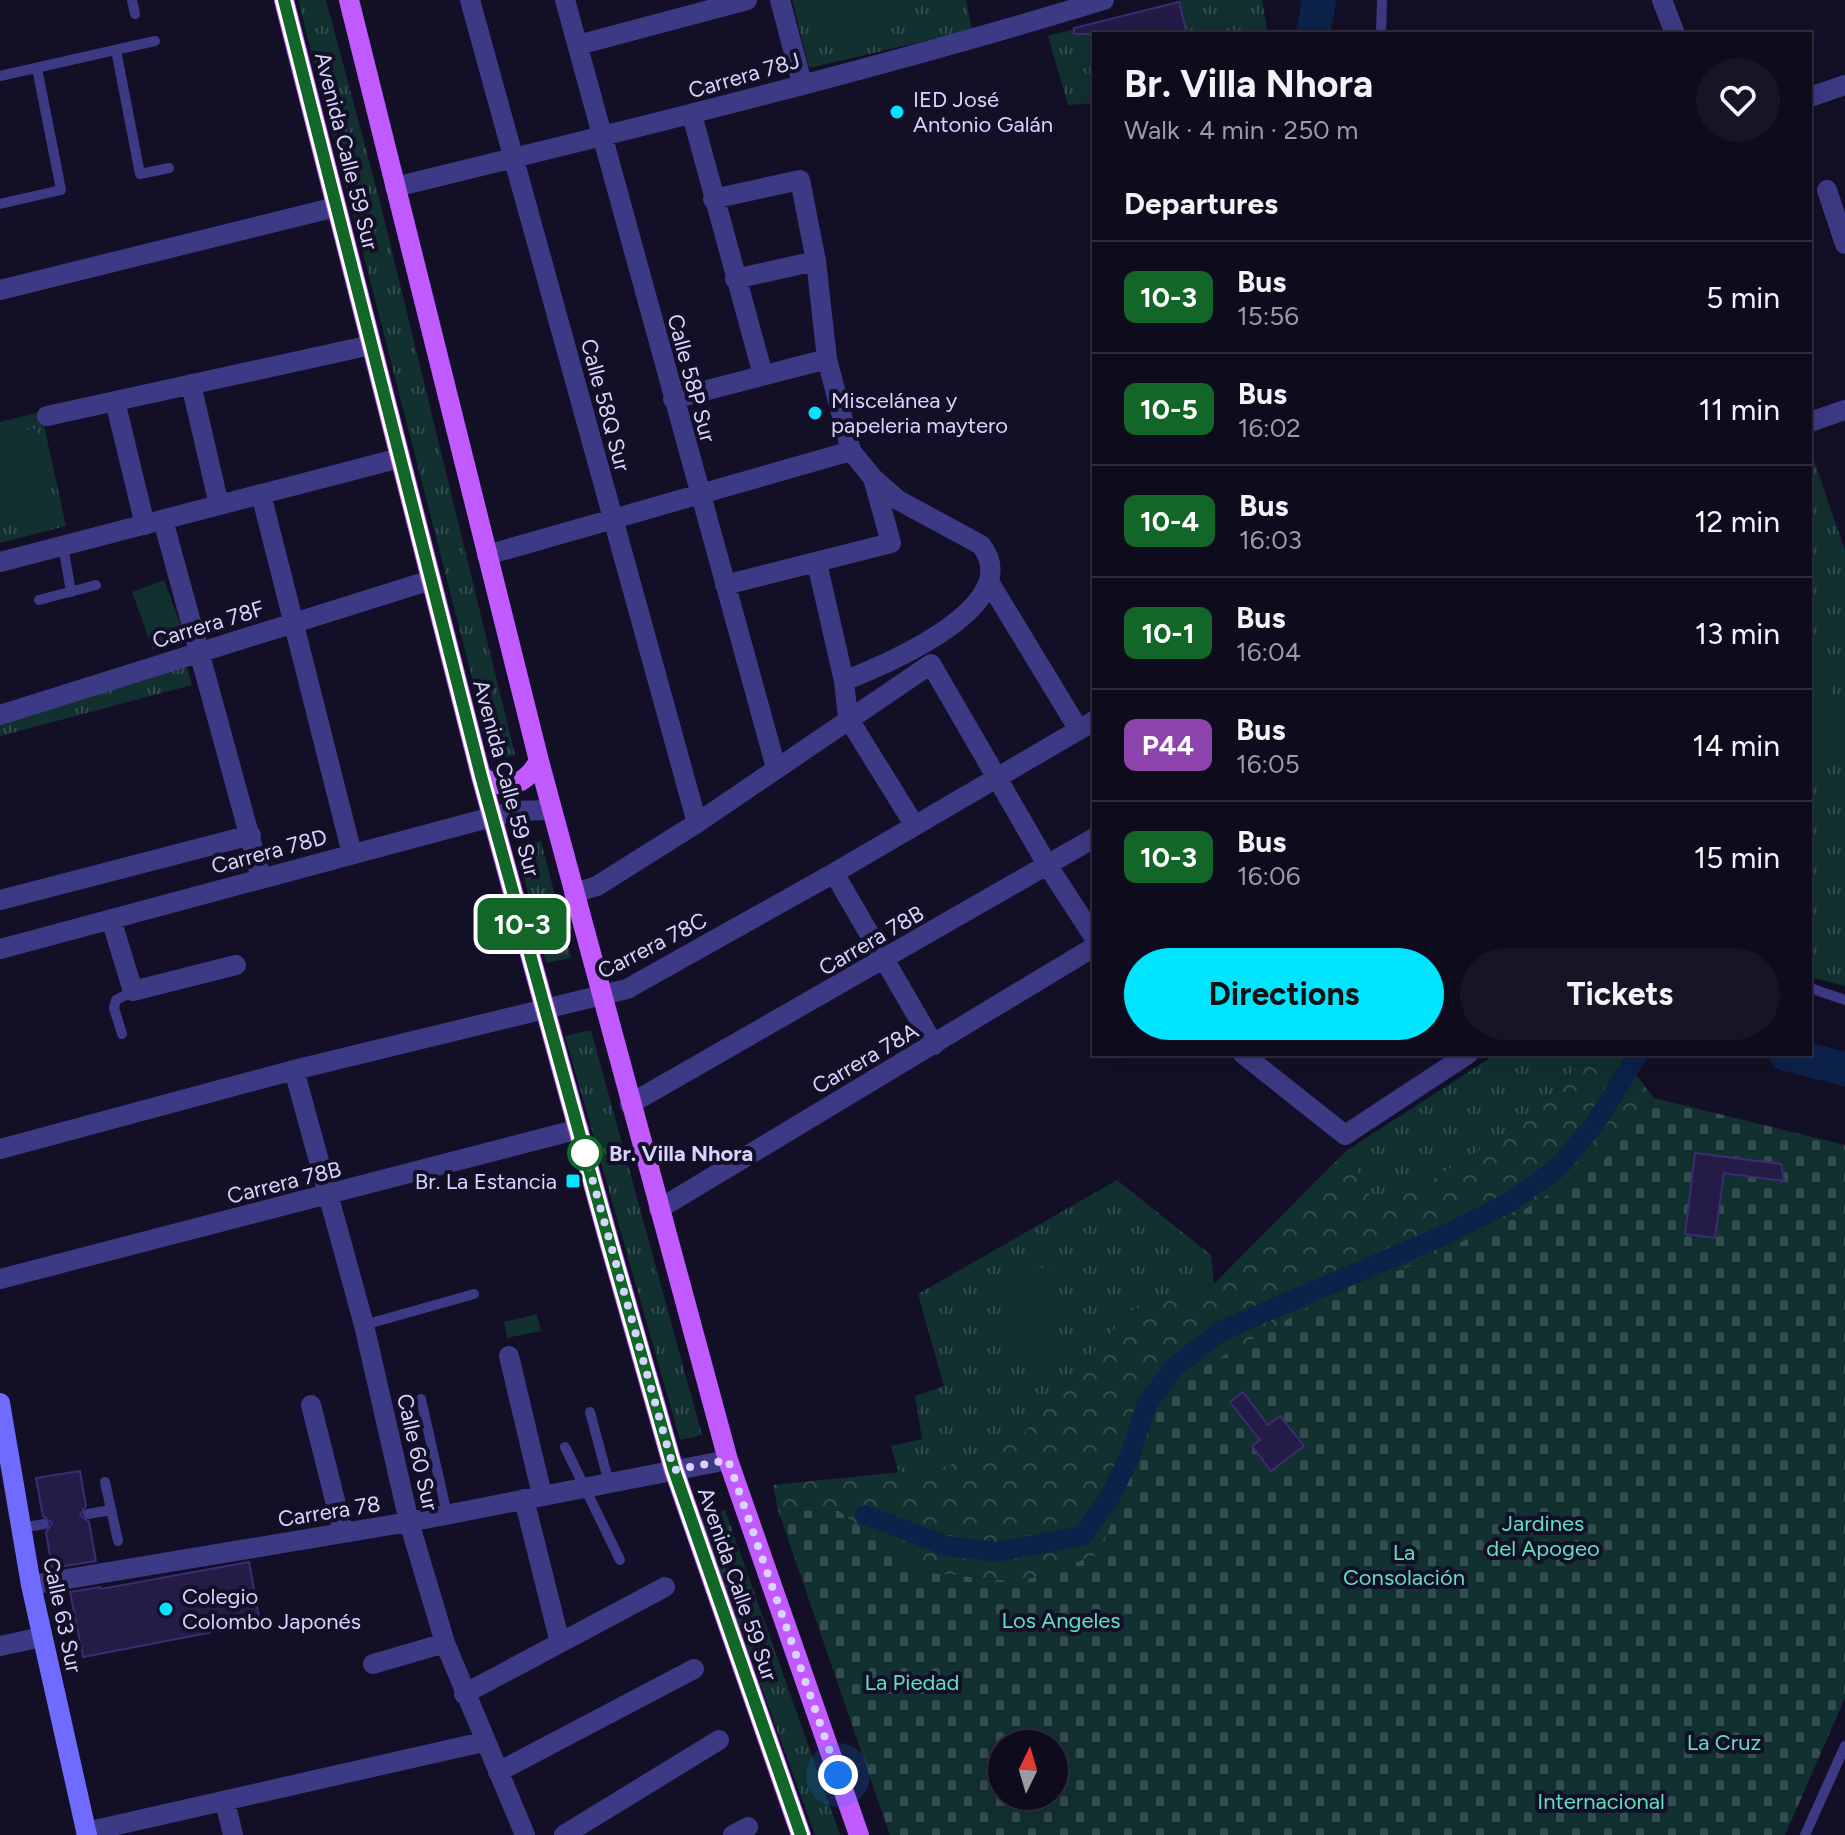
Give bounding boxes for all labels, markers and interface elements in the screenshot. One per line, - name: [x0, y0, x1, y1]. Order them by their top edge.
- street label: Carrera 78J: [685, 47, 803, 104]
- street label: Avenida Calle 59 Sur: [309, 49, 384, 253]
- button: heart: [1696, 58, 1780, 142]
- text: Br. Villa Nhora: [1124, 61, 1373, 107]
- place label: IED José Antonio Galán: [913, 86, 1053, 138]
- marker: IED José Antonio Galán: [888, 103, 906, 121]
- text: Walk · 4 min · 250 m: [1124, 114, 1358, 146]
- text: Departures: [1124, 185, 1278, 222]
- text: Bus: [1237, 263, 1286, 300]
- text: 5 min: [1706, 279, 1780, 316]
- text: 10-3: [1140, 280, 1197, 314]
- text: 15:56: [1237, 300, 1299, 332]
- street label: Calle 58P Sur: [661, 311, 722, 446]
- street label: Calle 58Q Sur: [575, 336, 636, 475]
- text: Bus: [1238, 375, 1287, 412]
- place label: Miscelánea y papeleria maytero: [831, 387, 1008, 439]
- text: 11 min: [1699, 391, 1780, 428]
- text: 10-5: [1140, 392, 1198, 426]
- marker: Miscelánea y papeleria maytero: [806, 404, 824, 422]
- text: 16:02: [1238, 412, 1301, 444]
- text: Bus: [1239, 487, 1289, 524]
- text: 12 min: [1694, 503, 1780, 540]
- text: 10-4: [1140, 504, 1199, 538]
- text: 16:03: [1239, 524, 1302, 556]
- street label: Carrera 78F: [149, 595, 267, 654]
- text: Bus: [1236, 599, 1285, 636]
- text: 13 min: [1695, 615, 1780, 652]
- text: 10-1: [1141, 616, 1195, 650]
- text: 16:04: [1236, 636, 1301, 668]
- street label: Avenida Calle 59 Sur: [467, 677, 546, 880]
- text: Bus: [1236, 711, 1285, 748]
- text: 14 min: [1692, 727, 1780, 764]
- text: P44: [1142, 728, 1194, 762]
- text: 16:05: [1236, 748, 1300, 780]
- street label: Carrera 78D: [208, 823, 330, 880]
- text: Bus: [1237, 823, 1286, 860]
- text: 15 min: [1694, 839, 1780, 876]
- text: 10-3: [1140, 840, 1197, 874]
- text: 16:06: [1237, 860, 1300, 892]
- line badge: 10-3: [466, 898, 578, 950]
- street label: Carrera 78B: [814, 900, 929, 981]
- street label: Carrera 78C: [593, 906, 712, 985]
- text: 10-3: [494, 907, 550, 941]
- button: Directions: [1124, 948, 1444, 1040]
- button: Tickets: [1460, 948, 1780, 1040]
- street label: Carrera 78A: [807, 1017, 923, 1100]
- marker: Br. Villa Nhora: [568, 1136, 602, 1170]
- place label: Br. Villa Nhora: [609, 1140, 753, 1167]
- street label: Carrera 78B: [224, 1155, 344, 1210]
- place label: Br. La Estancia: [415, 1168, 557, 1195]
- marker: Br. La Estancia: [564, 1172, 582, 1190]
- street label: Calle 60 Sur: [391, 1391, 444, 1514]
- street label: Avenida Calle 59 Sur: [692, 1484, 783, 1685]
- street label: Carrera 78: [276, 1490, 382, 1533]
- park label: Jardines del Apogeo: [1486, 1510, 1600, 1562]
- park label: La Consolación: [1343, 1539, 1465, 1591]
- street label: Calle 63 Sur: [37, 1555, 88, 1676]
- place label: Colegio Colombo Japonés: [182, 1583, 361, 1635]
- marker: Colegio Colombo Japonés: [157, 1600, 175, 1618]
- park label: Los Angeles: [1001, 1607, 1121, 1634]
- park label: La Piedad: [865, 1669, 959, 1696]
- park label: La Cruz: [1687, 1729, 1761, 1756]
- north arrow: [988, 1730, 1068, 1810]
- map controls: [988, 1730, 1068, 1810]
- your location: [818, 1755, 858, 1795]
- park label: Internacional: [1537, 1788, 1665, 1815]

